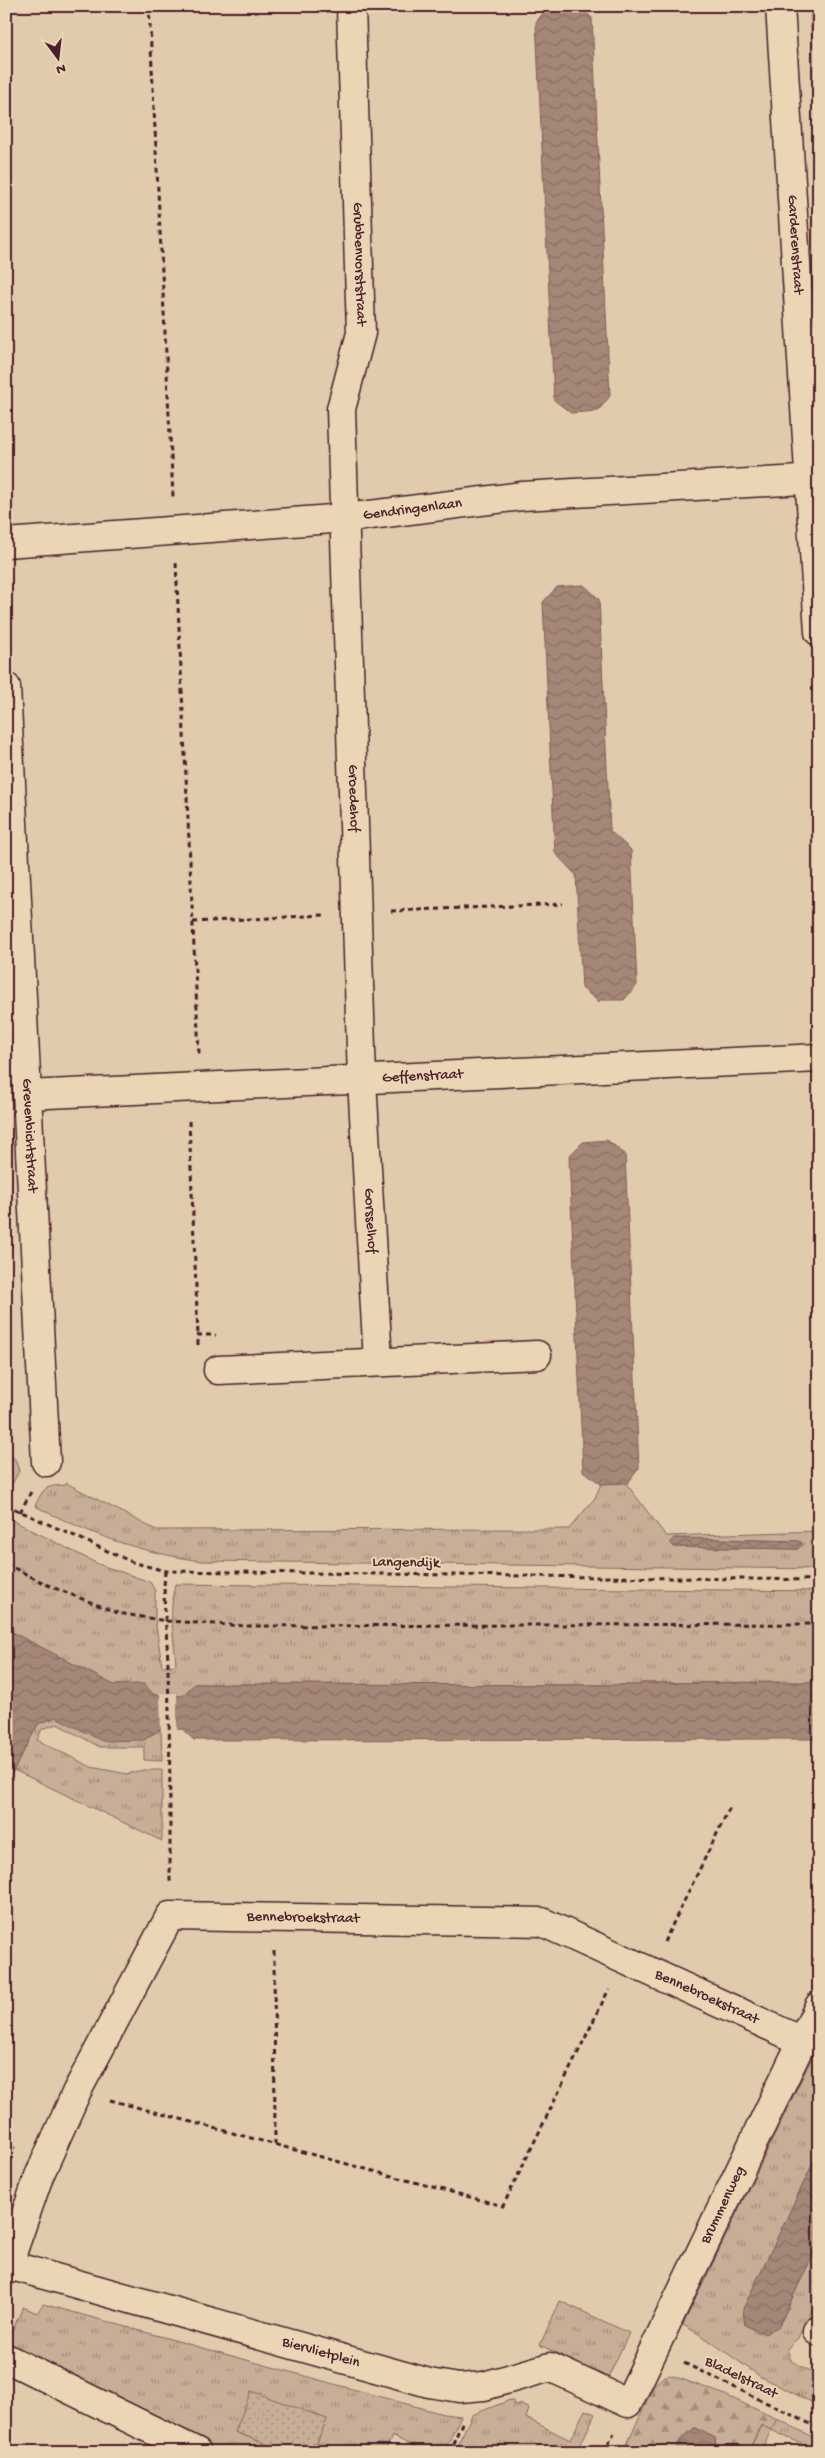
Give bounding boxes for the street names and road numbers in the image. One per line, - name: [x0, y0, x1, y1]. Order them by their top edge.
- street label: Garderenstraat: [783, 194, 807, 297]
- street label: Grubbenvorststraat: [348, 202, 370, 328]
- street label: Gendringenlaan: [362, 495, 463, 525]
- street label: Groedehof: [343, 764, 363, 833]
- street label: Geffenstraat: [382, 1066, 465, 1087]
- street label: Grevenbichtstraat: [17, 1078, 41, 1195]
- street label: Gorsselhof: [359, 1188, 381, 1255]
- street label: Langendijk: [372, 1553, 441, 1573]
- street label: Bennebroekstraat: [246, 1908, 361, 1928]
- street label: Bennebroekstraat: [651, 1965, 763, 2030]
- street label: Brummenweg: [696, 2163, 750, 2248]
- street label: Biervlietplein: [279, 2333, 362, 2372]
- street label: Bladelstraat: [701, 2352, 782, 2404]

